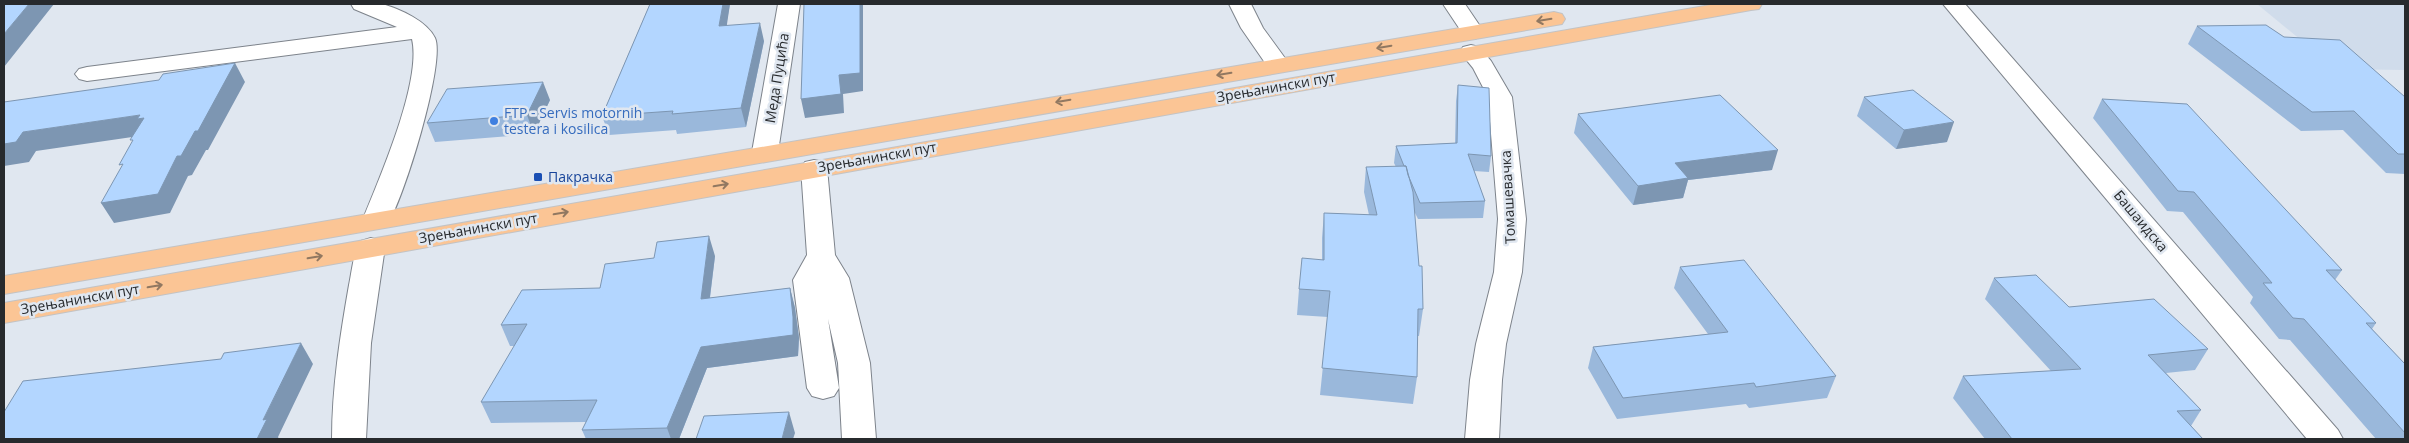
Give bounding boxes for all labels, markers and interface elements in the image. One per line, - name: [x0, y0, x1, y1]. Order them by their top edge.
- one-way arrow: [1537, 16, 1553, 26]
- street label: Меда Пуцића: [760, 31, 793, 124]
- one-way arrow: [1376, 43, 1392, 53]
- street label: Зрењанински пут: [1215, 67, 1337, 106]
- one-way arrow: [1216, 70, 1232, 80]
- one-way arrow: [1056, 97, 1072, 107]
- place label: FTP - Servis motornih testera i kosilica: [504, 103, 642, 138]
- marker: FTP - Servis motornih testera i kosilica: [488, 115, 500, 127]
- street label: Зрењанински пут: [816, 137, 938, 176]
- street label: Томашевачка: [1496, 150, 1519, 244]
- place label: Пакрачка: [548, 167, 613, 186]
- marker: Пакрачка: [532, 171, 544, 183]
- one-way arrow: [713, 179, 729, 189]
- street label: Башаидска: [2110, 186, 2173, 256]
- street label: Зрењанински пут: [417, 208, 539, 247]
- one-way arrow: [553, 208, 569, 218]
- one-way arrow: [307, 252, 323, 262]
- street label: Зрењанински пут: [19, 279, 141, 318]
- one-way arrow: [147, 280, 163, 290]

